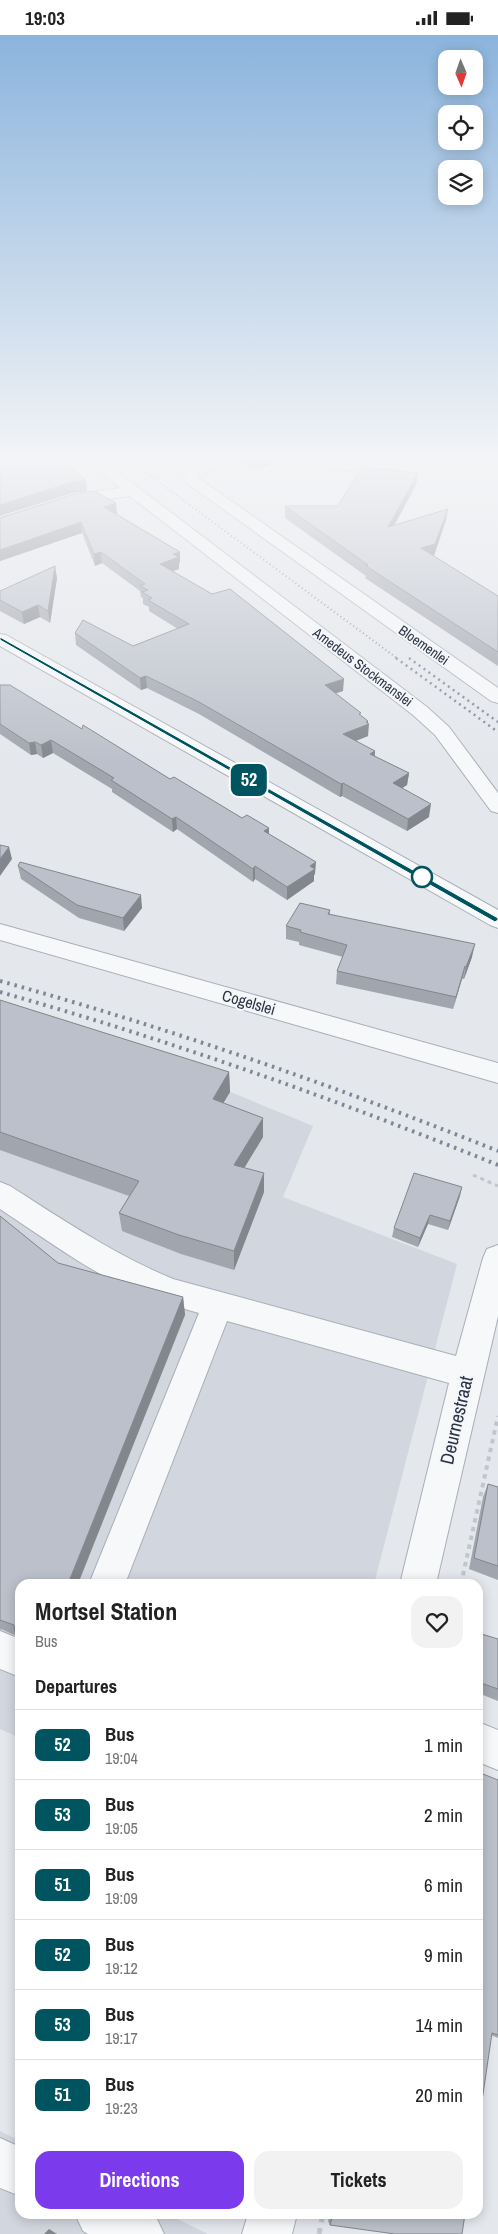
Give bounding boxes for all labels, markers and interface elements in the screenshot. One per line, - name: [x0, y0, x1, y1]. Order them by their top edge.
- text: 19:03: [25, 5, 65, 31]
- north arrow: [438, 50, 482, 95]
- map controls: [438, 50, 483, 205]
- button: locate: [438, 105, 483, 150]
- button: layers: [438, 160, 483, 205]
- street label: Bloemenlei: [395, 621, 453, 669]
- street label: Amedeus Stockmanslei: [309, 623, 417, 710]
- line badge: 52: [226, 764, 272, 796]
- text: 52: [241, 767, 257, 792]
- unlabelled marker: [411, 866, 433, 888]
- street label: Cogelslei: [220, 984, 278, 1020]
- street label: Deurnestraat: [433, 1373, 479, 1467]
- text: Mortsel Station: [35, 1595, 177, 1627]
- button: heart: [411, 1596, 463, 1648]
- text: Bus: [35, 1630, 58, 1652]
- text: Departures: [35, 1673, 117, 1699]
- text: Bus: [105, 1721, 134, 1747]
- text: 52: [54, 1732, 71, 1757]
- text: 1 min: [424, 1732, 463, 1758]
- text: 19:04: [105, 1747, 138, 1769]
- text: Bus: [105, 1791, 134, 1817]
- text: 53: [54, 1802, 71, 1827]
- text: 2 min: [424, 1802, 463, 1828]
- text: 19:05: [105, 1817, 138, 1839]
- text: Bus: [105, 1861, 134, 1887]
- text: 51: [54, 1872, 71, 1897]
- text: 6 min: [424, 1872, 463, 1898]
- text: 19:09: [105, 1887, 138, 1909]
- text: Bus: [105, 1931, 134, 1957]
- text: 52: [54, 1942, 71, 1967]
- text: 9 min: [424, 1942, 463, 1968]
- text: 19:12: [105, 1957, 138, 1979]
- text: Bus: [105, 2001, 134, 2027]
- text: 53: [54, 2012, 71, 2037]
- text: 14 min: [415, 2012, 463, 2038]
- text: 19:17: [105, 2027, 138, 2049]
- text: Bus: [105, 2071, 134, 2097]
- text: 51: [54, 2082, 71, 2107]
- text: 20 min: [415, 2082, 463, 2108]
- text: 19:23: [105, 2097, 138, 2119]
- button: Directions: [35, 2151, 244, 2209]
- button: Tickets: [254, 2151, 463, 2209]

